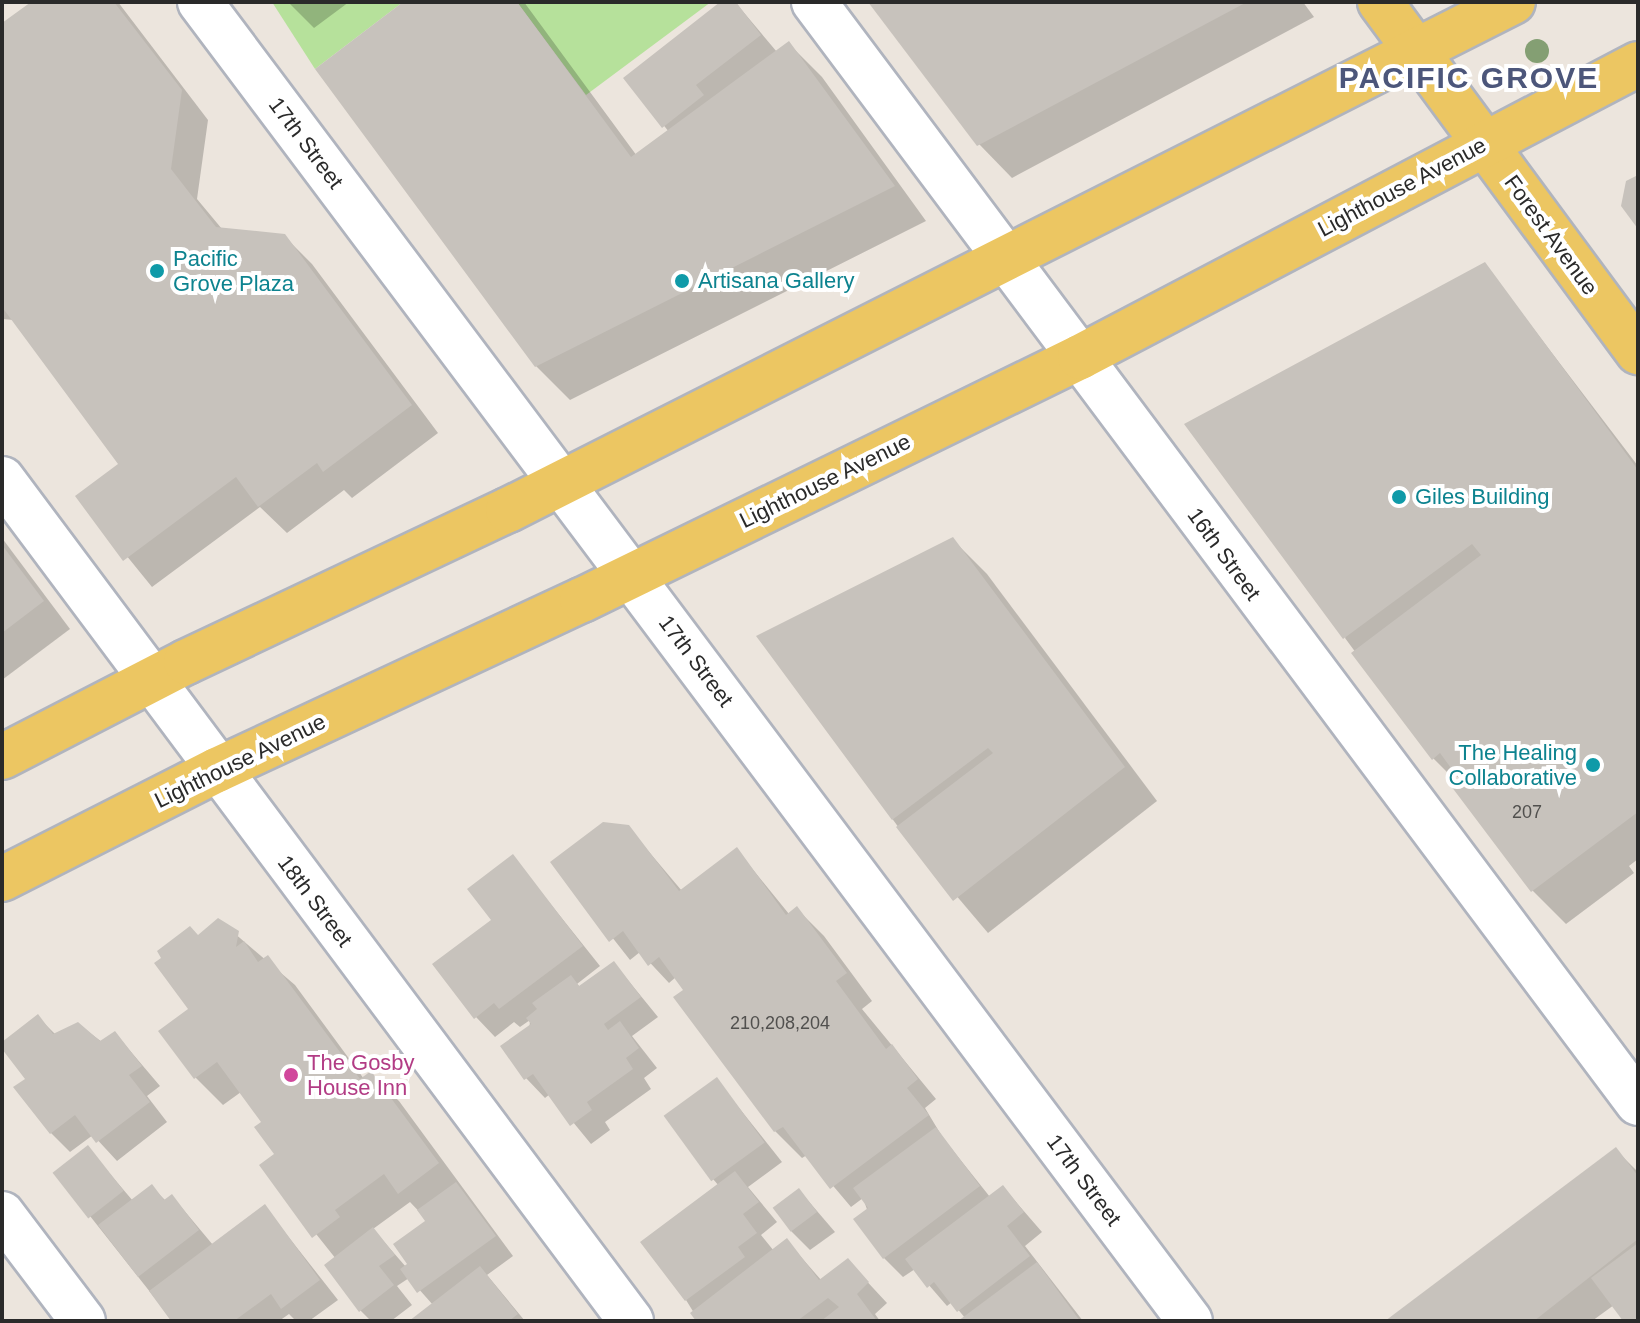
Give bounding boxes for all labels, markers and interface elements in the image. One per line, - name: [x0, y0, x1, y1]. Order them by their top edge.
- district label: PACIFIC GROVE: [1339, 60, 1599, 96]
- street label: 17th Street: [263, 92, 349, 194]
- street label: Lighthouse Avenue: [1313, 131, 1491, 243]
- street label: Forest Avenue: [1498, 170, 1604, 300]
- place label: Pacific Grove Plaza: [173, 245, 294, 296]
- marker: Pacific Grove Plaza: [148, 262, 166, 280]
- place label: Artisana Gallery: [698, 268, 855, 294]
- marker: Artisana Gallery: [673, 272, 691, 290]
- street label: Lighthouse Avenue: [735, 428, 915, 534]
- place label: Giles Building: [1415, 484, 1550, 510]
- marker: Giles Building: [1390, 488, 1408, 506]
- street label: 16th Street: [1182, 503, 1266, 605]
- street label: 17th Street: [653, 610, 739, 712]
- street label: Lighthouse Avenue: [150, 708, 330, 814]
- place label: The Healing Collaborative: [1449, 739, 1577, 790]
- marker: The Healing Collaborative: [1584, 756, 1602, 774]
- house number: 207: [1512, 801, 1542, 823]
- street label: 18th Street: [272, 850, 358, 952]
- house number: 210,208,204: [730, 1012, 830, 1034]
- place label: The Gosby House Inn: [307, 1049, 415, 1100]
- marker: The Gosby House Inn: [282, 1066, 300, 1084]
- street label: 17th Street: [1041, 1129, 1127, 1231]

